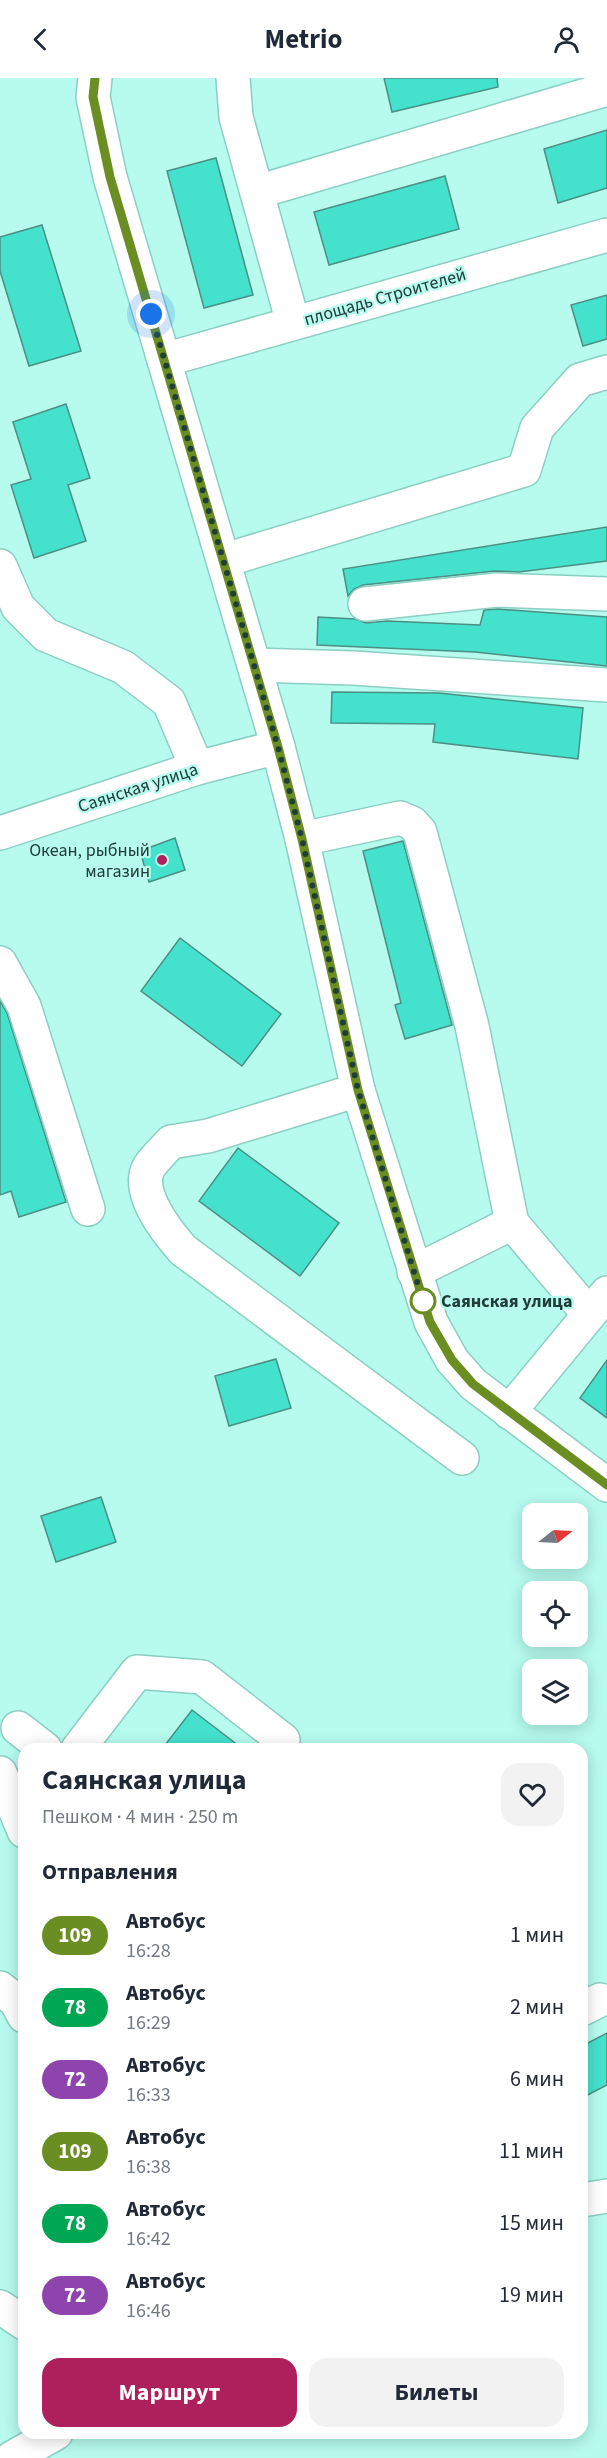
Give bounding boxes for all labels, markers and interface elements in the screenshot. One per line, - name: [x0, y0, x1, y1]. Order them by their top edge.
- text: Metrio: [265, 20, 342, 59]
- icon: back: [24, 23, 57, 56]
- icon: person: [550, 23, 583, 56]
- street label: площадь Строителей: [301, 262, 469, 332]
- your location: [136, 299, 166, 329]
- street label: Саянская улица: [75, 757, 201, 819]
- place label: Океан, рыбный магазин: [29, 838, 150, 884]
- marker: Океан, рыбный магазин: [155, 853, 169, 867]
- marker: Саянская улица: [410, 1288, 436, 1314]
- place label: Саянская улица: [441, 1289, 573, 1314]
- north arrow: [522, 1503, 588, 1569]
- map controls: [522, 1503, 588, 1725]
- button: locate: [522, 1581, 588, 1647]
- button: layers: [522, 1659, 588, 1725]
- text: Саянская улица: [42, 1760, 247, 1800]
- button: heart: [501, 1763, 564, 1826]
- text: Пешком · 4 мин · 250 m: [42, 1803, 238, 1831]
- text: Отправления: [42, 1856, 178, 1888]
- text: Автобус: [126, 1905, 206, 1937]
- text: 1 мин: [510, 1919, 564, 1951]
- text: 109: [58, 1920, 92, 1950]
- text: 16:28: [126, 1937, 171, 1965]
- text: Автобус: [126, 1977, 206, 2009]
- text: 2 мин: [510, 1991, 564, 2023]
- text: 78: [64, 1992, 86, 2022]
- text: 16:29: [126, 2009, 171, 2037]
- text: Автобус: [126, 2049, 206, 2081]
- text: 6 мин: [510, 2063, 564, 2095]
- text: 72: [64, 2064, 86, 2094]
- text: 16:33: [126, 2081, 171, 2109]
- text: Автобус: [126, 2121, 206, 2153]
- text: 11 мин: [499, 2135, 564, 2167]
- text: 109: [58, 2136, 92, 2166]
- text: 16:38: [126, 2153, 171, 2181]
- text: Автобус: [126, 2193, 206, 2225]
- text: 15 мин: [499, 2207, 564, 2239]
- text: 78: [64, 2208, 86, 2238]
- text: 16:42: [126, 2225, 171, 2253]
- text: Автобус: [126, 2265, 206, 2297]
- text: 19 мин: [499, 2279, 564, 2311]
- text: 72: [64, 2280, 86, 2310]
- text: 16:46: [126, 2297, 171, 2325]
- button: Маршрут: [42, 2358, 297, 2427]
- button: Билеты: [309, 2358, 564, 2427]

